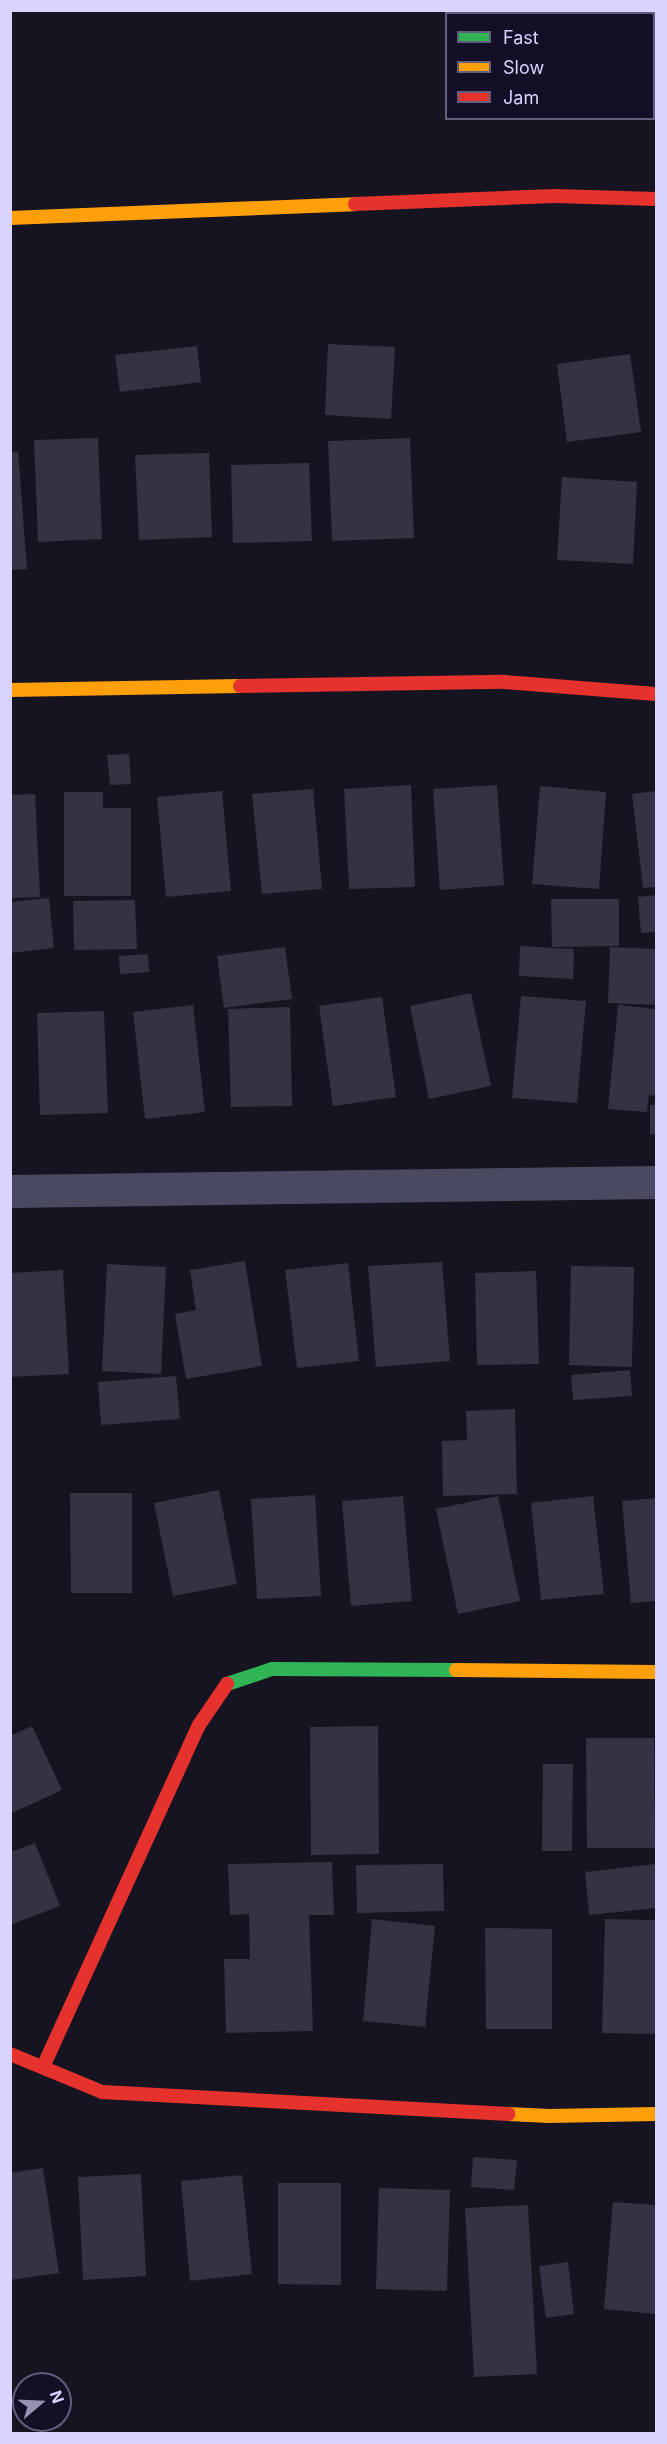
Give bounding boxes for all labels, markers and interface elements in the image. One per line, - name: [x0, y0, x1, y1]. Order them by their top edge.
- legend: [445, 12, 655, 120]
- text: Fast: [503, 27, 539, 48]
- text: Slow: [503, 57, 544, 78]
- text: Jam: [503, 87, 539, 108]
- north arrow: [12, 2372, 72, 2432]
- text: N: [46, 2388, 69, 2406]

